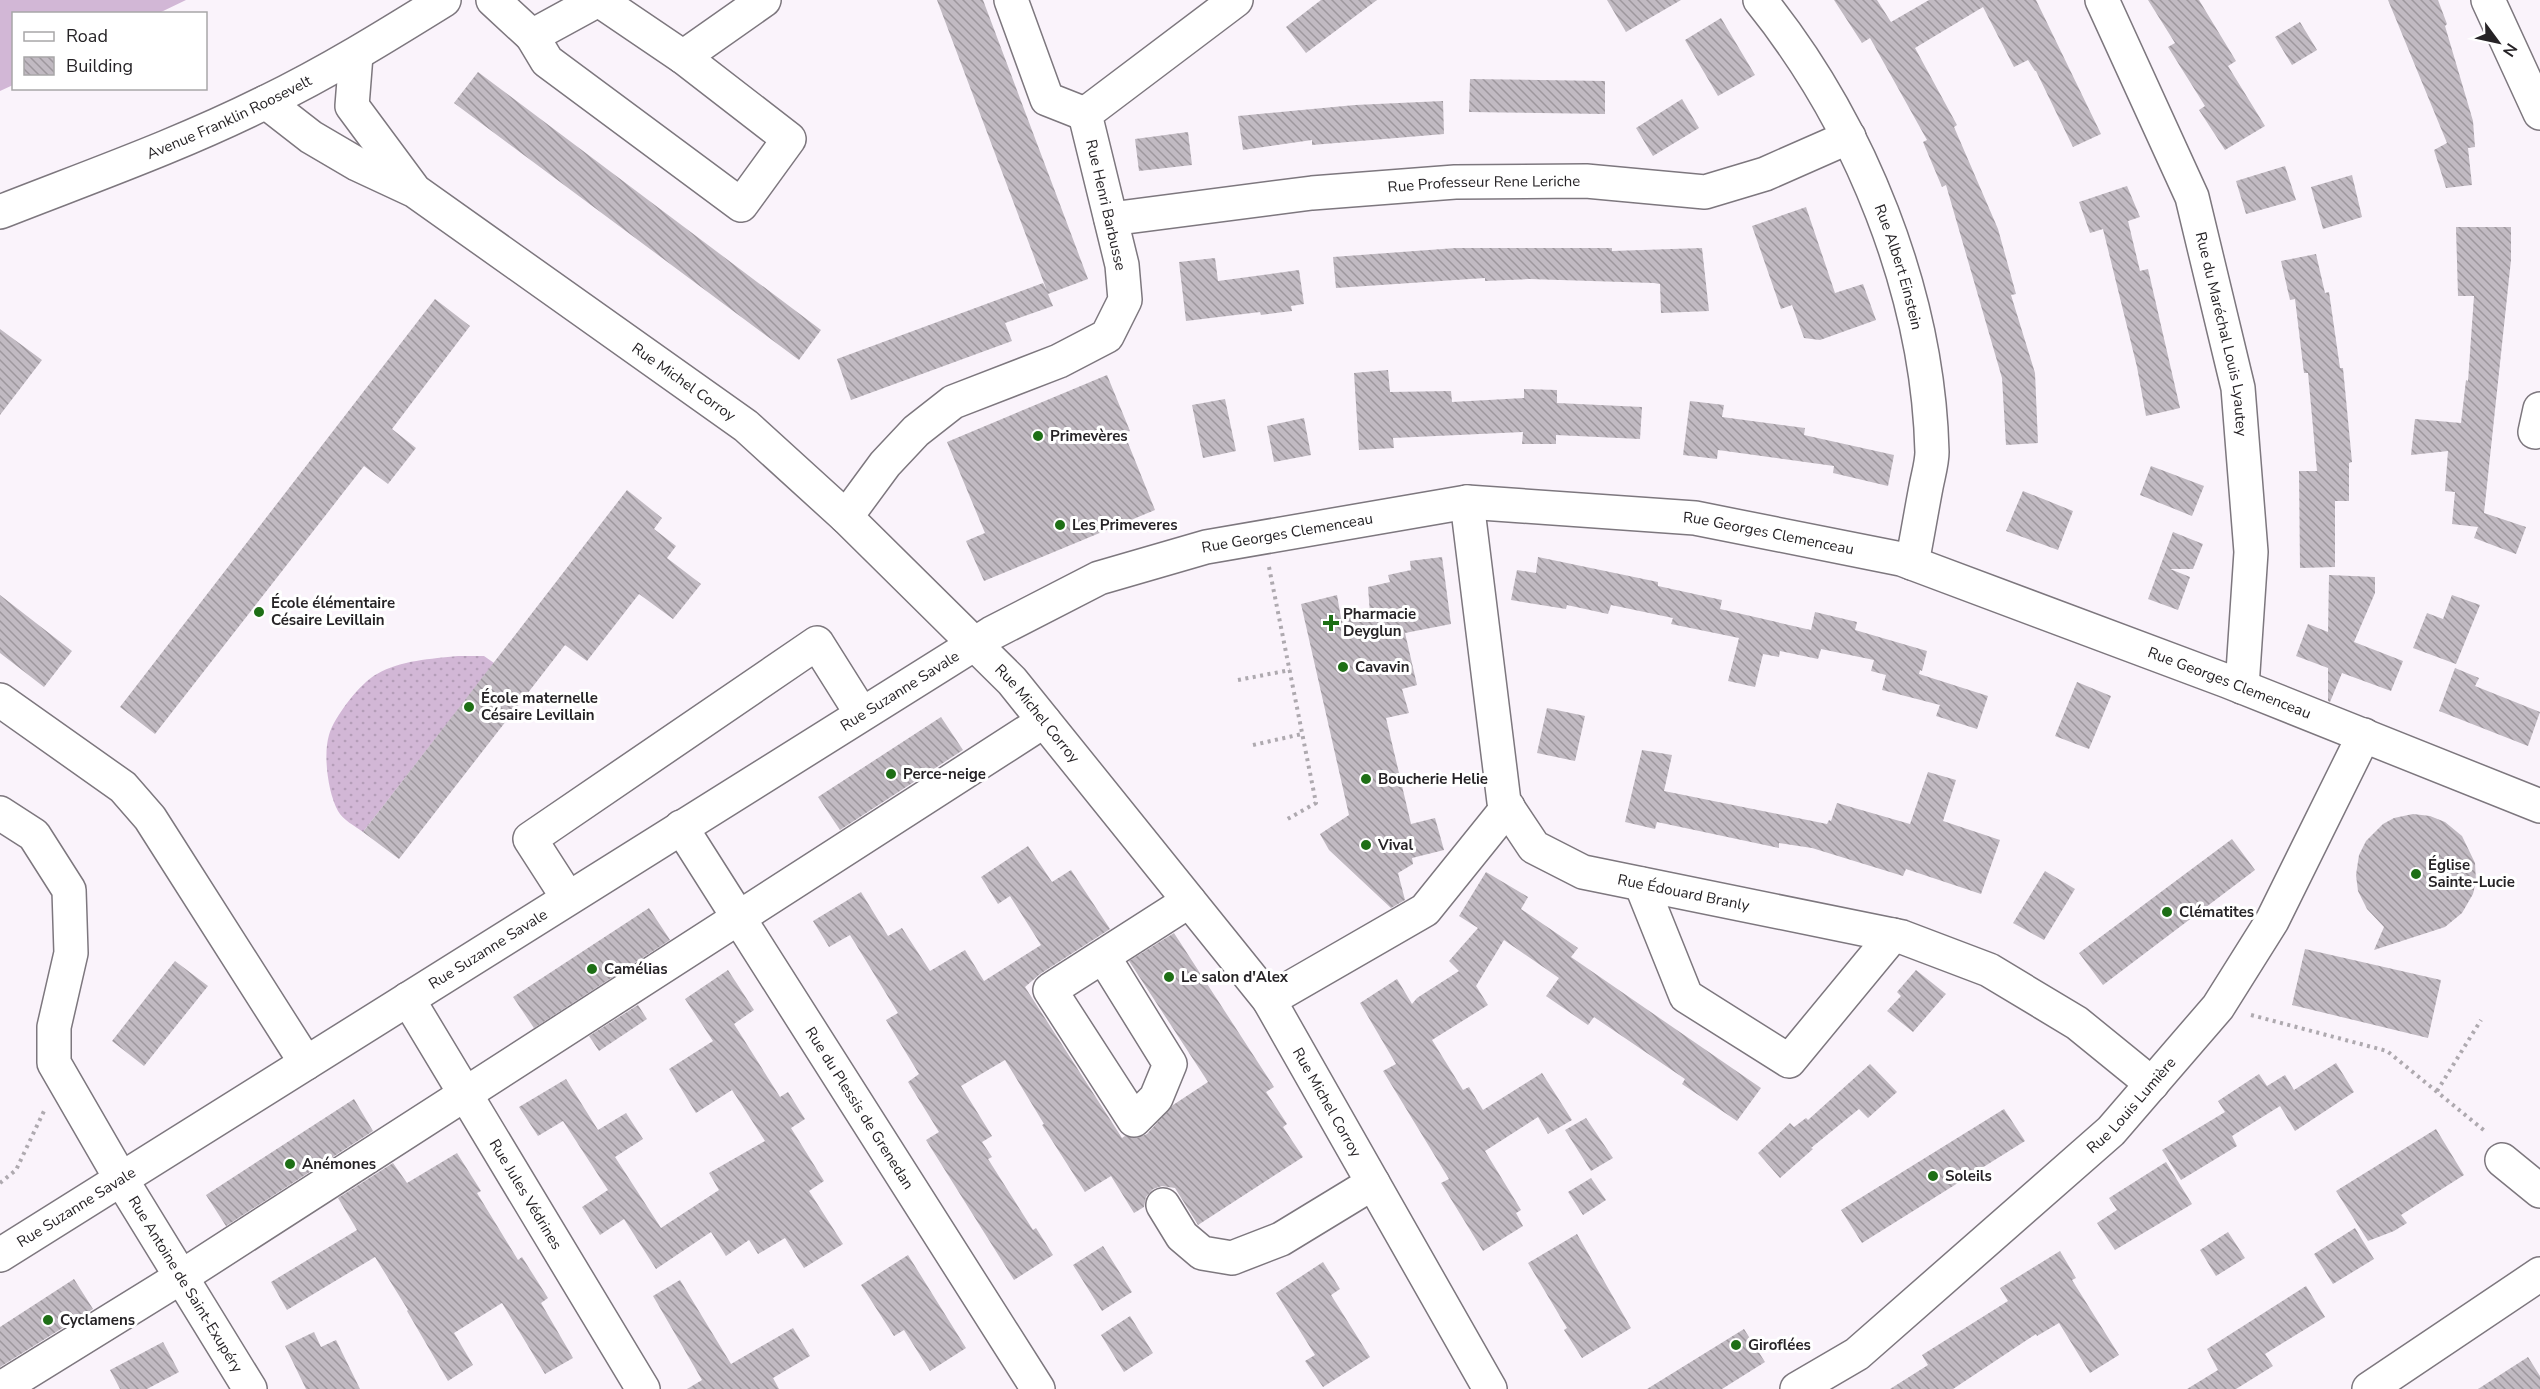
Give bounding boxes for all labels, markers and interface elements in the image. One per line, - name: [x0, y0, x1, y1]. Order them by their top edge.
- legend: [12, 12, 207, 90]
- north arrow: [2468, 12, 2528, 72]
- text: Road: [66, 24, 108, 48]
- text: N: [2497, 39, 2522, 61]
- text: Building: [66, 54, 133, 78]
- street label: Avenue Franklin Roosevelt: [144, 70, 316, 164]
- street label: Rue Henri Barbusse: [1081, 137, 1131, 273]
- street label: Rue Professeur Rene Leriche: [1387, 171, 1580, 197]
- street label: Rue Albert Einstein: [1870, 201, 1927, 332]
- street label: Rue du Maréchal Louis Lyautey: [2191, 230, 2252, 437]
- street label: Rue Michel Corroy: [628, 338, 740, 426]
- place label: Primevères: [1050, 426, 1128, 446]
- marker: Primevères: [1031, 429, 1045, 443]
- street label: Rue Georges Clemenceau: [1683, 507, 1856, 559]
- street label: Rue Georges Clemenceau: [1200, 508, 1374, 558]
- place label: Les Primeveres: [1072, 515, 1177, 535]
- marker: Les Primeveres: [1053, 518, 1067, 532]
- place label: École élémentaire Césaire Levillain: [271, 593, 395, 630]
- place label: Pharmacie Deyglun: [1343, 604, 1416, 641]
- marker: École élémentaire Césaire Levillain: [252, 605, 266, 619]
- marker: Pharmacie Deyglun: [1324, 616, 1338, 630]
- street label: Rue Georges Clemenceau: [2145, 642, 2314, 724]
- street label: Rue Suzanne Savale: [837, 646, 963, 736]
- place label: Cavavin: [1355, 657, 1409, 677]
- street label: Rue Michel Corroy: [991, 660, 1084, 767]
- marker: Cavavin: [1336, 660, 1350, 674]
- place label: École maternelle Césaire Levillain: [481, 688, 598, 725]
- marker: École maternelle Césaire Levillain: [462, 700, 476, 714]
- place label: Perce-neige: [903, 764, 986, 784]
- marker: Perce-neige: [884, 767, 898, 781]
- place label: Boucherie Helie: [1378, 769, 1488, 789]
- marker: Boucherie Helie: [1359, 772, 1373, 786]
- place label: Vival: [1377, 835, 1413, 855]
- marker: Vival: [1359, 838, 1373, 852]
- place label: Église Sainte-Lucie: [2428, 855, 2515, 892]
- marker: Église Sainte-Lucie: [2409, 867, 2423, 881]
- street label: Rue Édouard Branly: [1616, 869, 1752, 916]
- place label: Clématites: [2179, 902, 2254, 922]
- street label: Rue Suzanne Savale: [425, 904, 551, 994]
- marker: Clématites: [2160, 905, 2174, 919]
- place label: Camélias: [604, 959, 668, 979]
- marker: Camélias: [585, 962, 599, 976]
- place label: Le salon d'Alex: [1181, 967, 1289, 987]
- marker: Le salon d'Alex: [1162, 970, 1176, 984]
- street label: Rue du Plessis de Grenedan: [801, 1023, 919, 1193]
- street label: Rue Michel Corroy: [1288, 1044, 1366, 1161]
- street label: Rue Louis Lumière: [2082, 1053, 2180, 1158]
- street label: Rue Jules Védrines: [485, 1135, 567, 1253]
- place label: Anémones: [302, 1154, 376, 1174]
- marker: Anémones: [283, 1157, 297, 1171]
- street label: Rue Suzanne Savale: [13, 1162, 139, 1252]
- place label: Soleils: [1945, 1166, 1992, 1186]
- marker: Soleils: [1926, 1169, 1940, 1183]
- street label: Rue Antoine de Saint-Exupéry: [124, 1192, 248, 1376]
- place label: Cyclamens: [60, 1310, 135, 1330]
- marker: Cyclamens: [41, 1313, 55, 1327]
- place label: Giroflées: [1748, 1335, 1811, 1355]
- marker: Giroflées: [1729, 1338, 1743, 1352]

